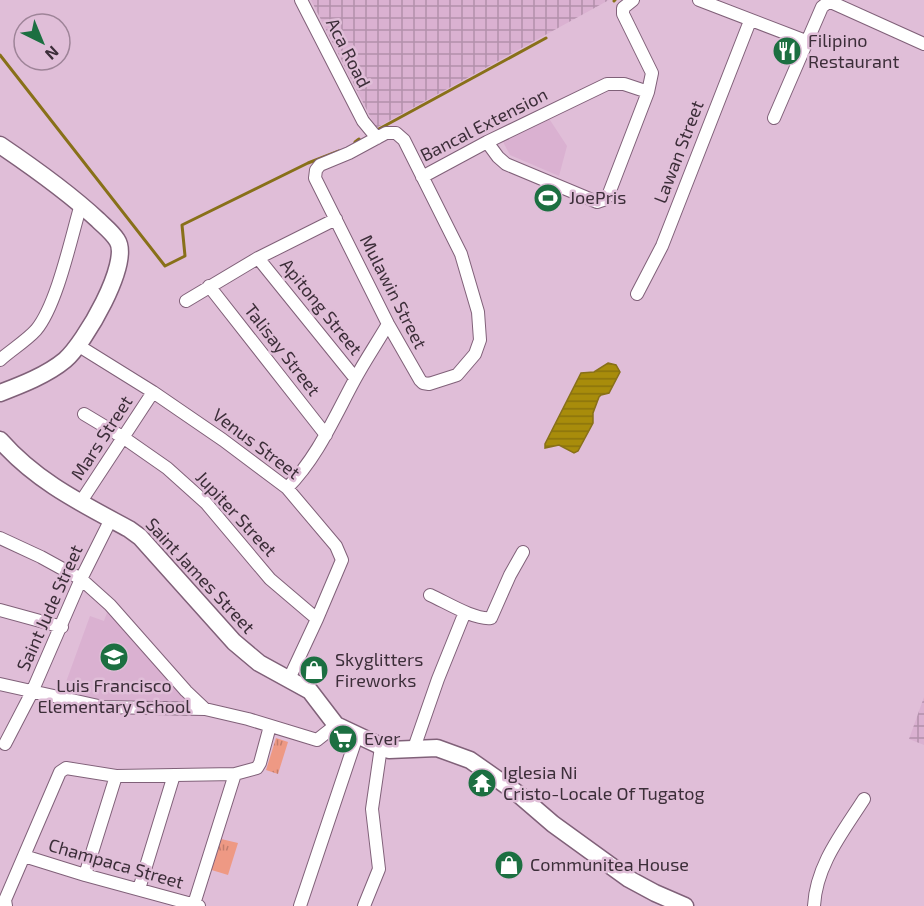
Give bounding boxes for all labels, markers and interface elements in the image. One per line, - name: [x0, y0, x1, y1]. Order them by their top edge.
- north arrow: [12, 12, 72, 72]
- street label: Aca Road: [322, 14, 376, 91]
- place label: Filipino Restaurant: [808, 29, 899, 72]
- restaurant icon: Filipino Restaurant: [771, 35, 803, 67]
- text: N: [42, 42, 63, 64]
- street label: Bancal Extension: [416, 83, 551, 166]
- street label: Lawan Street: [648, 97, 708, 206]
- sports icon: JoePris: [532, 182, 564, 214]
- place label: JoePris: [569, 186, 626, 208]
- street label: Mulawin Street: [356, 231, 432, 352]
- street label: Apitong Street: [276, 254, 367, 359]
- street label: Talisay Street: [240, 299, 326, 400]
- street label: Mars Street: [66, 391, 137, 484]
- street label: Venus Street: [209, 403, 305, 483]
- street label: Jupiter Street: [192, 466, 282, 561]
- street label: Saint James Street: [142, 513, 260, 638]
- street label: Saint Jude Street: [11, 541, 87, 674]
- school or university icon: Luis Francisco Elementary School: [98, 641, 130, 673]
- place label: Skyglitters Fireworks: [335, 648, 423, 691]
- shop icon: Skyglitters Fireworks: [298, 654, 330, 686]
- place label: Luis Francisco Elementary School: [37, 674, 191, 717]
- supermarket icon: Ever: [327, 723, 359, 755]
- place label: Ever: [364, 727, 400, 749]
- place label: Iglesia Ni Cristo-Locale Of Tugatog: [503, 761, 705, 804]
- temple icon: Iglesia Ni Cristo-Locale Of Tugatog: [466, 767, 498, 799]
- street label: Champaca Street: [46, 833, 186, 893]
- shop icon: Communitea House: [493, 849, 525, 881]
- place label: Communitea House: [530, 853, 689, 875]

